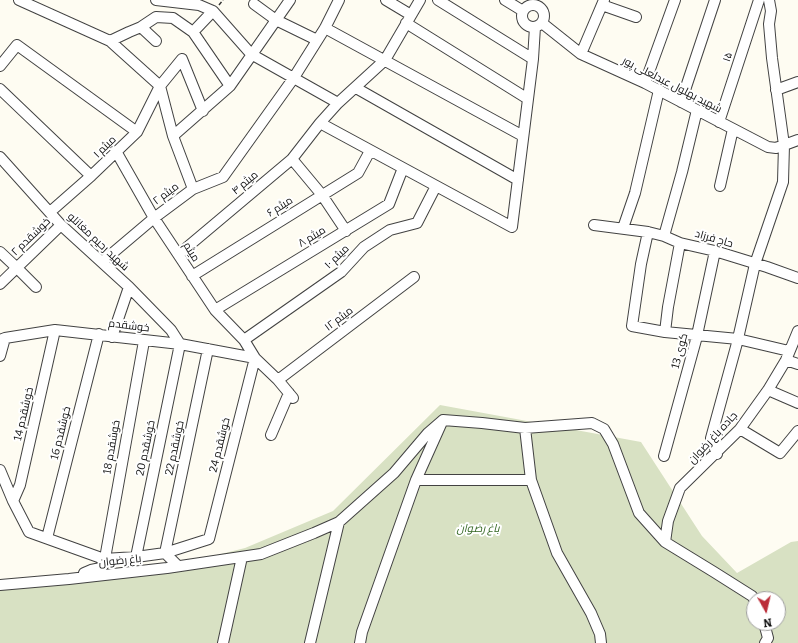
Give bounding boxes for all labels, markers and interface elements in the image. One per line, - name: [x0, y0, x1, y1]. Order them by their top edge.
- street label: ۱۵: [720, 50, 736, 64]
- street label: شهید بهلول عبدلعلی پور: [620, 54, 724, 116]
- street label: ۱ میثم: [91, 133, 119, 161]
- street label: ۴ میثم: [229, 168, 261, 198]
- street label: ۲ میثم: [151, 180, 181, 208]
- street label: ۶ میثم: [265, 194, 295, 220]
- street label: شهید رحیم مغانلو: [64, 210, 132, 274]
- street label: ۲ خوشقدم: [9, 215, 53, 259]
- street label: ۸ میثم: [296, 224, 328, 250]
- street label: حاج فرزاد: [693, 227, 735, 251]
- street label: میثم: [180, 240, 202, 264]
- street label: ۱۰ میثم: [322, 242, 352, 272]
- street label: ۱۲ میثم: [322, 304, 356, 334]
- street label: خوشقدم: [108, 317, 150, 335]
- street label: کوی 13: [669, 332, 691, 370]
- street label: خوشقدم 14: [11, 386, 37, 442]
- street label: خوشقدم 16: [48, 405, 74, 461]
- street label: جاده باغ رضوان: [686, 409, 740, 467]
- street label: خوشقدم 24: [207, 416, 233, 474]
- street label: خوشقدم 18: [101, 419, 123, 475]
- street label: خوشقدم 20: [134, 419, 158, 477]
- street label: خوشقدم 22: [163, 419, 187, 477]
- park label: باغ رضوان: [457, 522, 499, 536]
- street label: باغ رضوان: [98, 552, 142, 570]
- north arrow: [746, 591, 786, 631]
- text: N: [762, 615, 773, 629]

